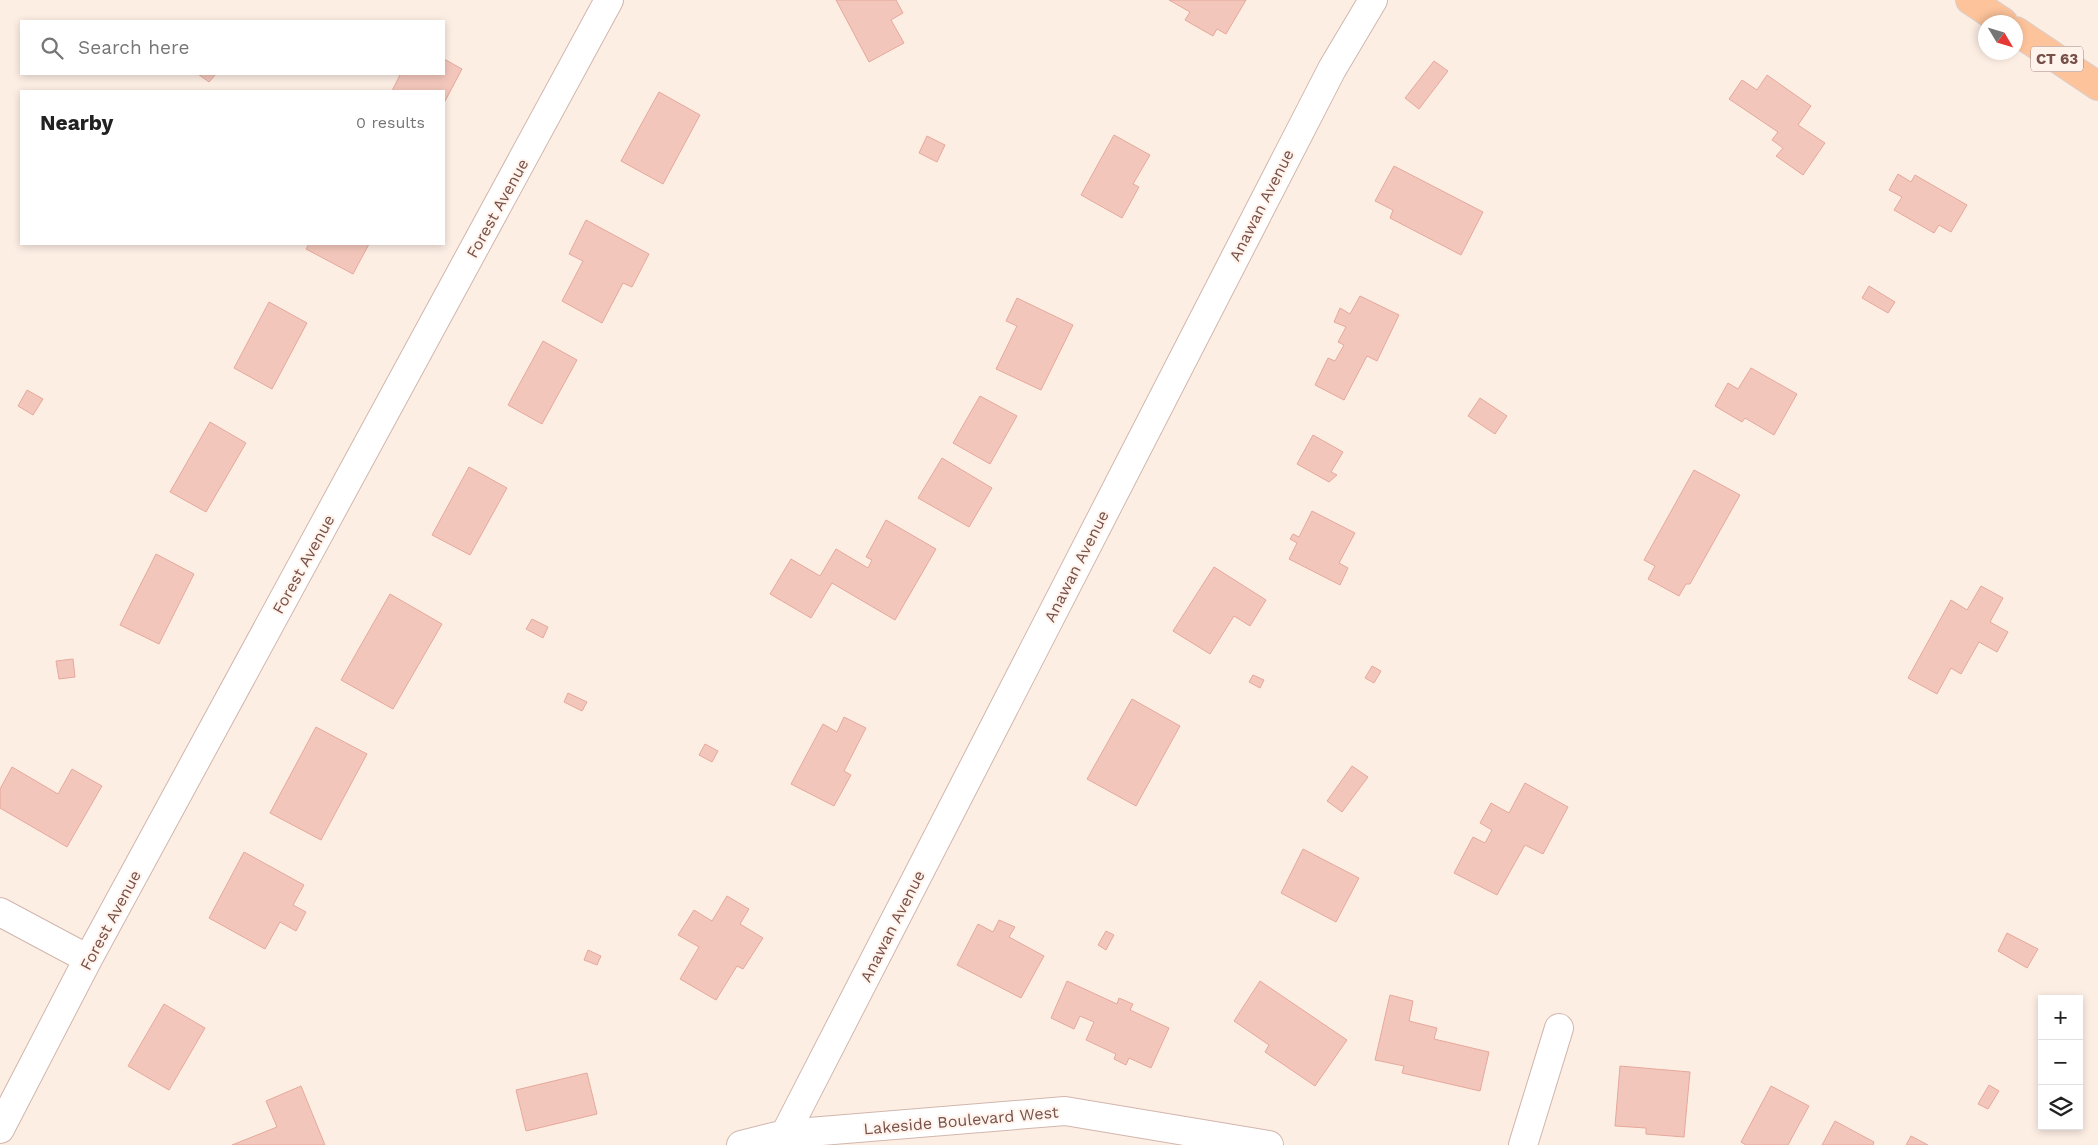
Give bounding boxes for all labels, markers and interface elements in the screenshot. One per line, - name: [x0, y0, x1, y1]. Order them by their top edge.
- north arrow: [1978, 15, 2023, 60]
- search box: [20, 20, 445, 75]
- icon: search: [38, 34, 66, 62]
- text: Search here: [78, 36, 189, 59]
- road number: CT 63: [2031, 46, 2083, 72]
- text: Nearby: [40, 110, 113, 135]
- text: 0 results: [356, 113, 425, 132]
- street label: Anawan Avenue: [1225, 146, 1298, 264]
- street label: Forest Avenue: [462, 155, 533, 261]
- street label: Anawan Avenue: [1040, 507, 1113, 625]
- street label: Forest Avenue: [268, 511, 339, 617]
- street label: Forest Avenue: [76, 867, 145, 973]
- street label: Anawan Avenue: [856, 867, 929, 985]
- map controls: [2038, 995, 2083, 1130]
- button: +: [2038, 995, 2083, 1040]
- button: −: [2038, 1040, 2083, 1085]
- button: layers: [2038, 1085, 2083, 1130]
- street label: Lakeside Boulevard West: [863, 1102, 1060, 1138]

